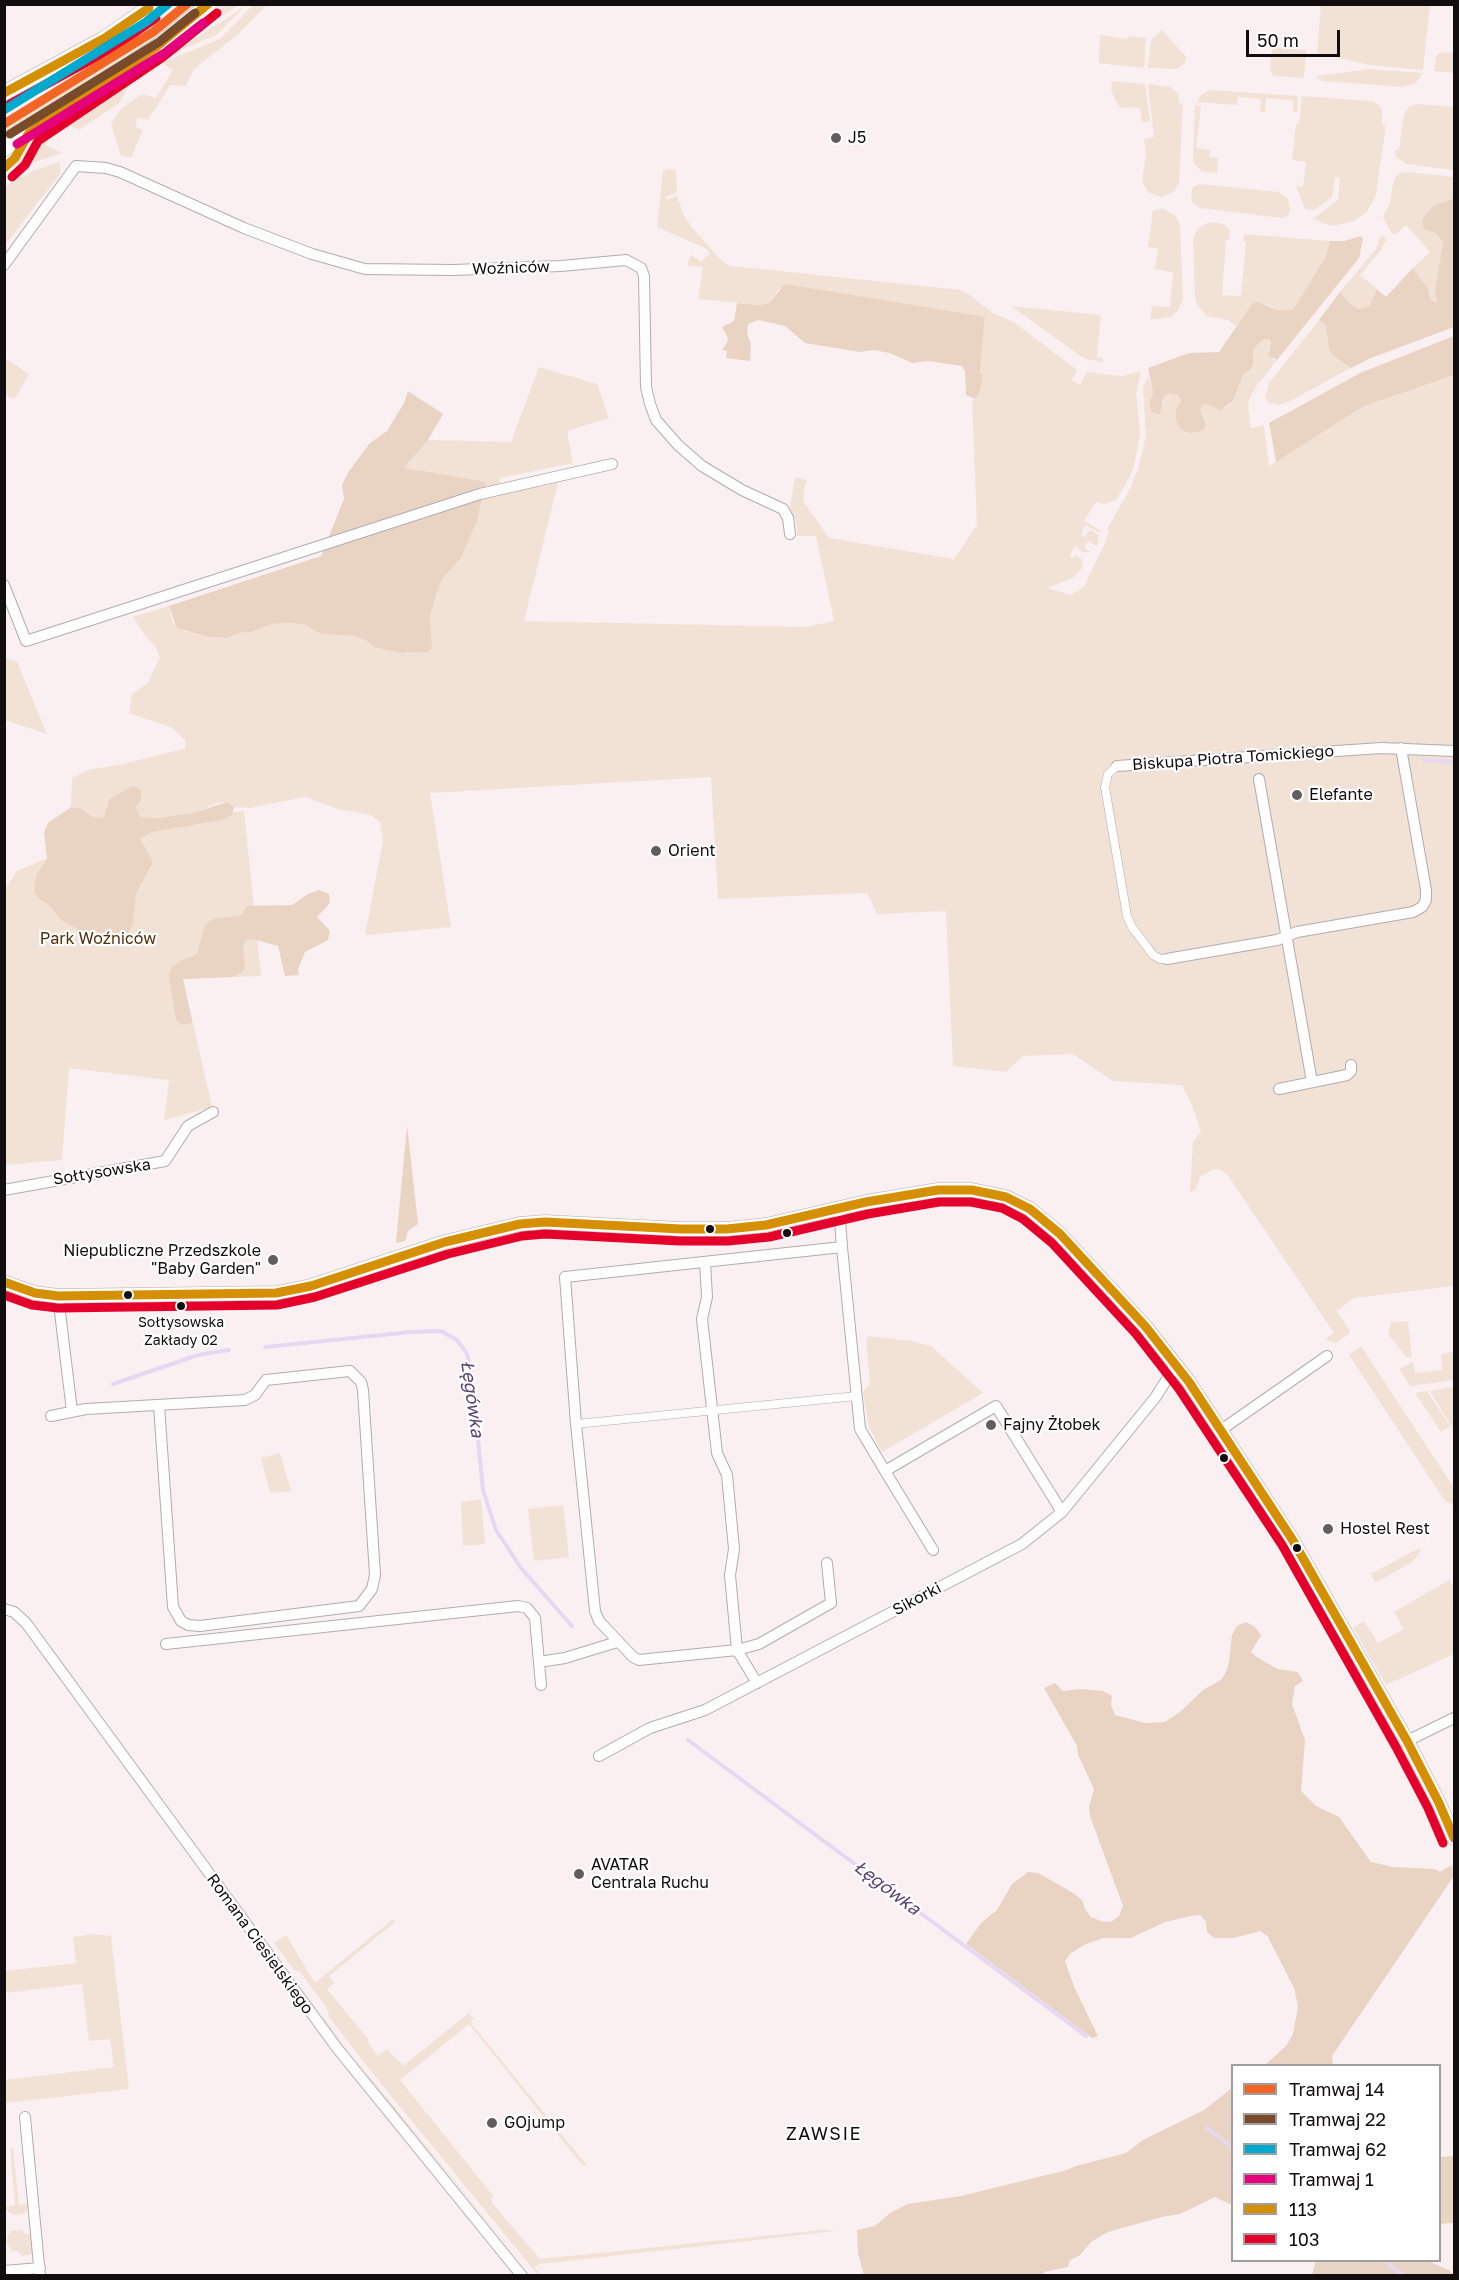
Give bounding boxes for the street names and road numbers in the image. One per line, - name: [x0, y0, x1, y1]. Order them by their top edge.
- street label: Woźniców: [472, 257, 550, 279]
- street label: Biskupa Piotra Tomickiego: [1131, 741, 1335, 775]
- street label: Sołtysowska: [52, 1155, 152, 1189]
- street label: Sikorki: [889, 1578, 945, 1620]
- street label: Romana Ciesielskiego: [203, 1870, 317, 2018]

